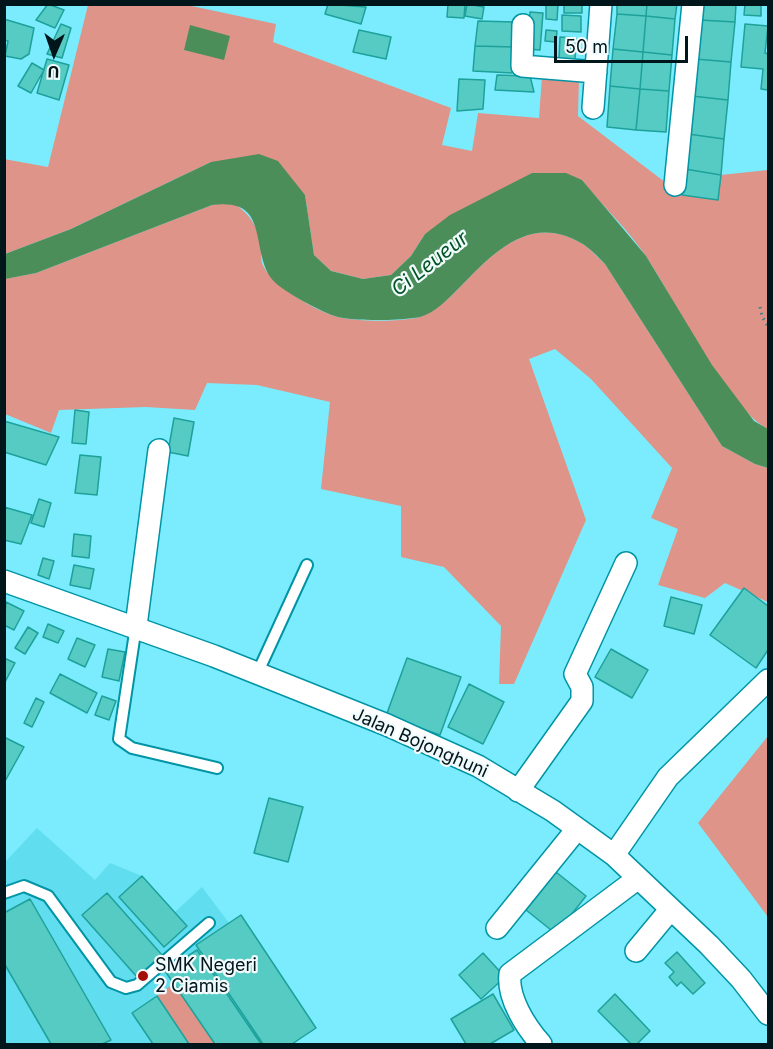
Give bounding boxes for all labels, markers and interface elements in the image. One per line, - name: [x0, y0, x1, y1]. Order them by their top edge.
- north arrow: [24, 24, 84, 84]
- scale bar: [557, 24, 690, 62]
- text: 50 m: [565, 36, 608, 57]
- text: U: [47, 62, 60, 82]
- water label: Ci Leueur: [387, 227, 473, 301]
- street label: Jalan Bojonghuni: [349, 703, 491, 783]
- place label: SMK Negeri 2 Ciamis: [155, 955, 257, 998]
- marker: SMK Negeri 2 Ciamis: [136, 969, 150, 983]

